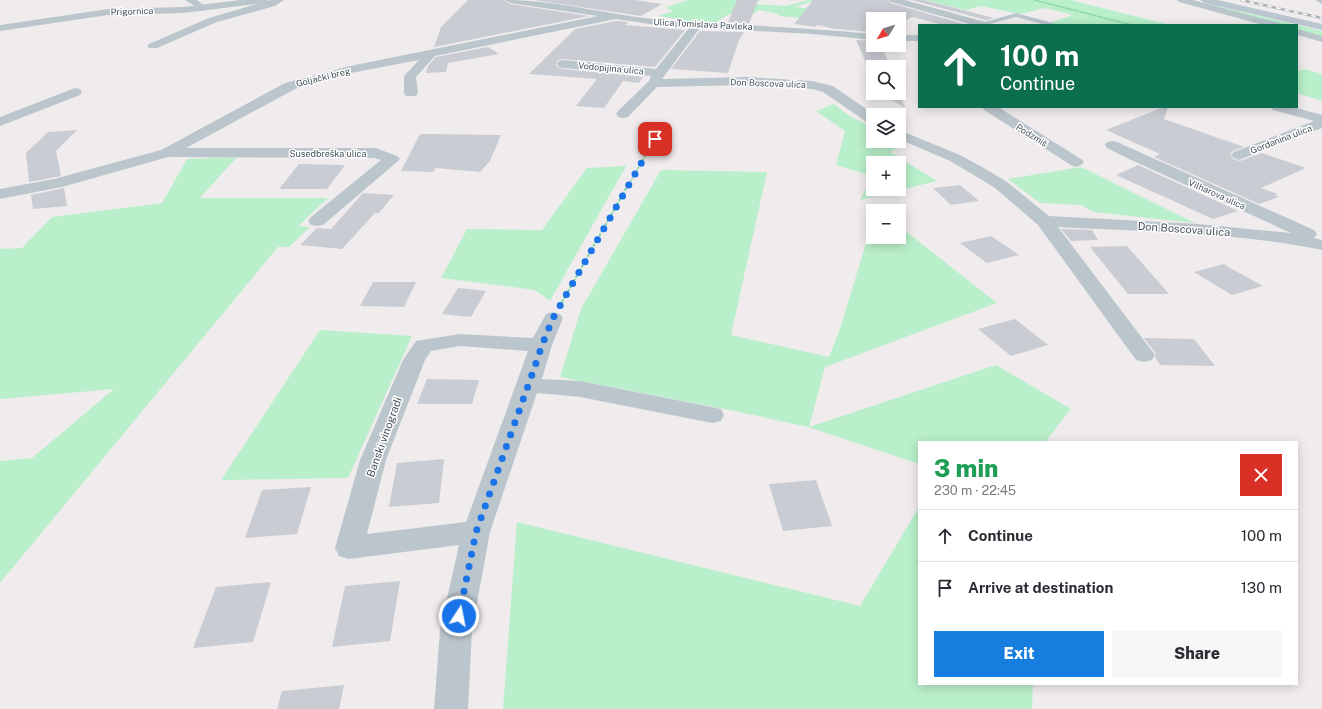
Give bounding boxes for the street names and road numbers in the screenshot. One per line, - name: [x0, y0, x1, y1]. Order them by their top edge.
- street label: Prigornica: [110, 5, 154, 17]
- street label: Ulica Tomislava Pavleka: [653, 16, 753, 32]
- street label: Vodopijina ulica: [578, 60, 644, 76]
- street label: Goljački breg: [295, 65, 352, 89]
- street label: Don Boscova ulica: [730, 76, 806, 90]
- street label: Podzmiš: [1014, 121, 1050, 149]
- street label: Gordanina ulica: [1249, 122, 1313, 156]
- street label: Susedbreška ulica: [290, 148, 366, 159]
- street label: Vilharova ulica: [1187, 177, 1247, 211]
- street label: Don Boscova ulica: [1137, 220, 1231, 238]
- street label: Banski vinogradi: [364, 395, 404, 479]

